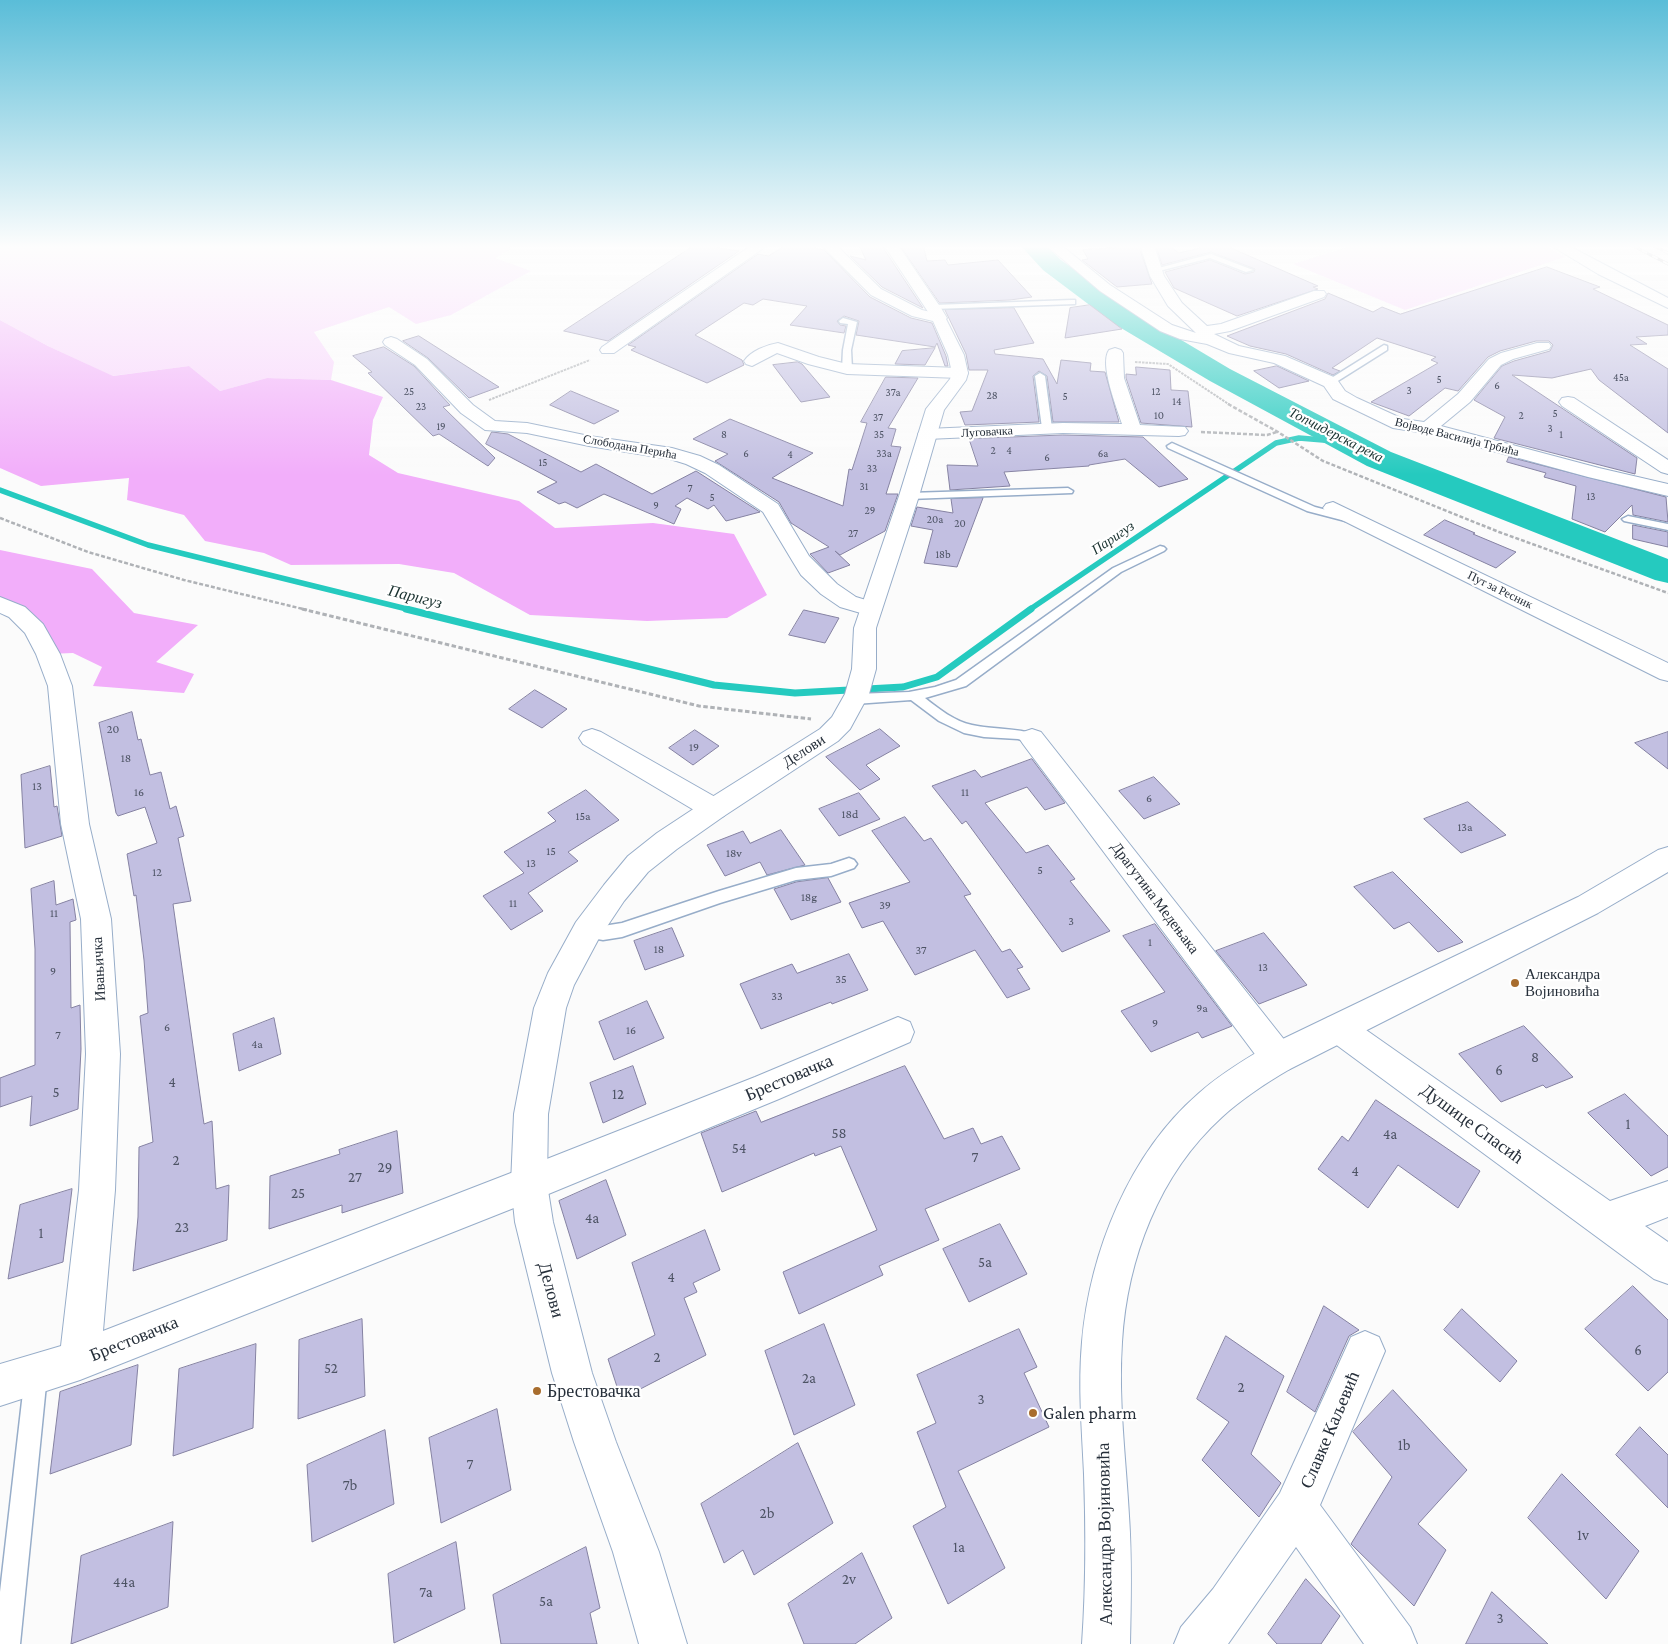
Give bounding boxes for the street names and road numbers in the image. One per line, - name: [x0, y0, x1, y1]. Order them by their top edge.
- street label: Војводе Василија Трбића: [1393, 415, 1521, 459]
- street label: Луговачка: [961, 423, 1013, 441]
- street label: Слободана Перића: [582, 432, 678, 462]
- street label: Пут за Ресник: [1465, 568, 1535, 612]
- street label: Делови: [779, 731, 829, 771]
- street label: Драгутина Медењака: [1107, 839, 1203, 957]
- street label: Ивањичка: [88, 936, 110, 1002]
- street label: Брестовачка: [742, 1050, 836, 1106]
- street label: Душице Спасић: [1416, 1079, 1528, 1169]
- street label: Делови: [533, 1260, 569, 1320]
- street label: Брестовачка: [87, 1311, 181, 1367]
- street label: Славке Каљевић: [1296, 1368, 1364, 1492]
- street label: Александра Војиновића: [1093, 1442, 1117, 1626]

